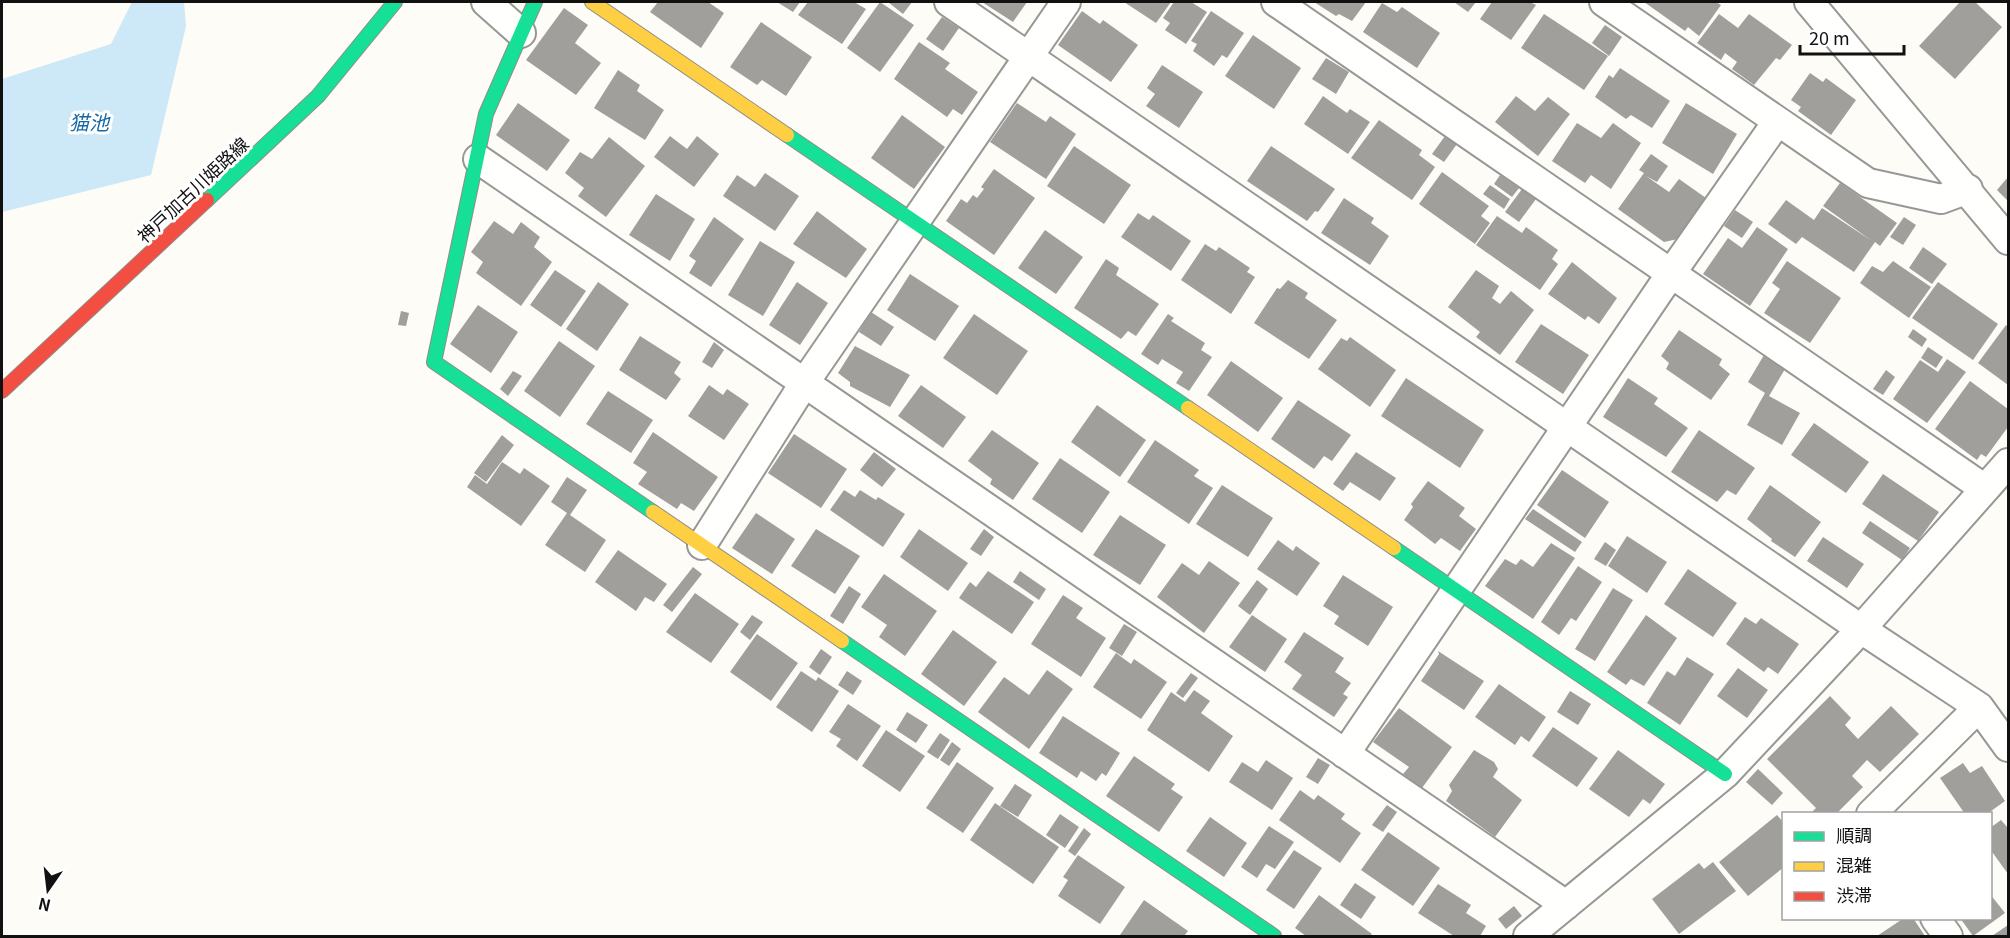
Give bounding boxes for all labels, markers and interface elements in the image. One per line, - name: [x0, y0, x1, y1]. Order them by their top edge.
- scale bar: [1800, 18, 1904, 56]
- text: 20 m: [1809, 24, 1850, 50]
- water label: 猫池: [69, 107, 111, 136]
- street label: 神戸加古川姫路線: [130, 130, 254, 248]
- legend: [1782, 812, 1992, 920]
- text: 順調: [1836, 821, 1872, 847]
- text: 混雑: [1836, 851, 1872, 877]
- north arrow: [18, 860, 78, 920]
- text: 渋滞: [1836, 881, 1872, 907]
- text: N: [35, 892, 53, 919]

